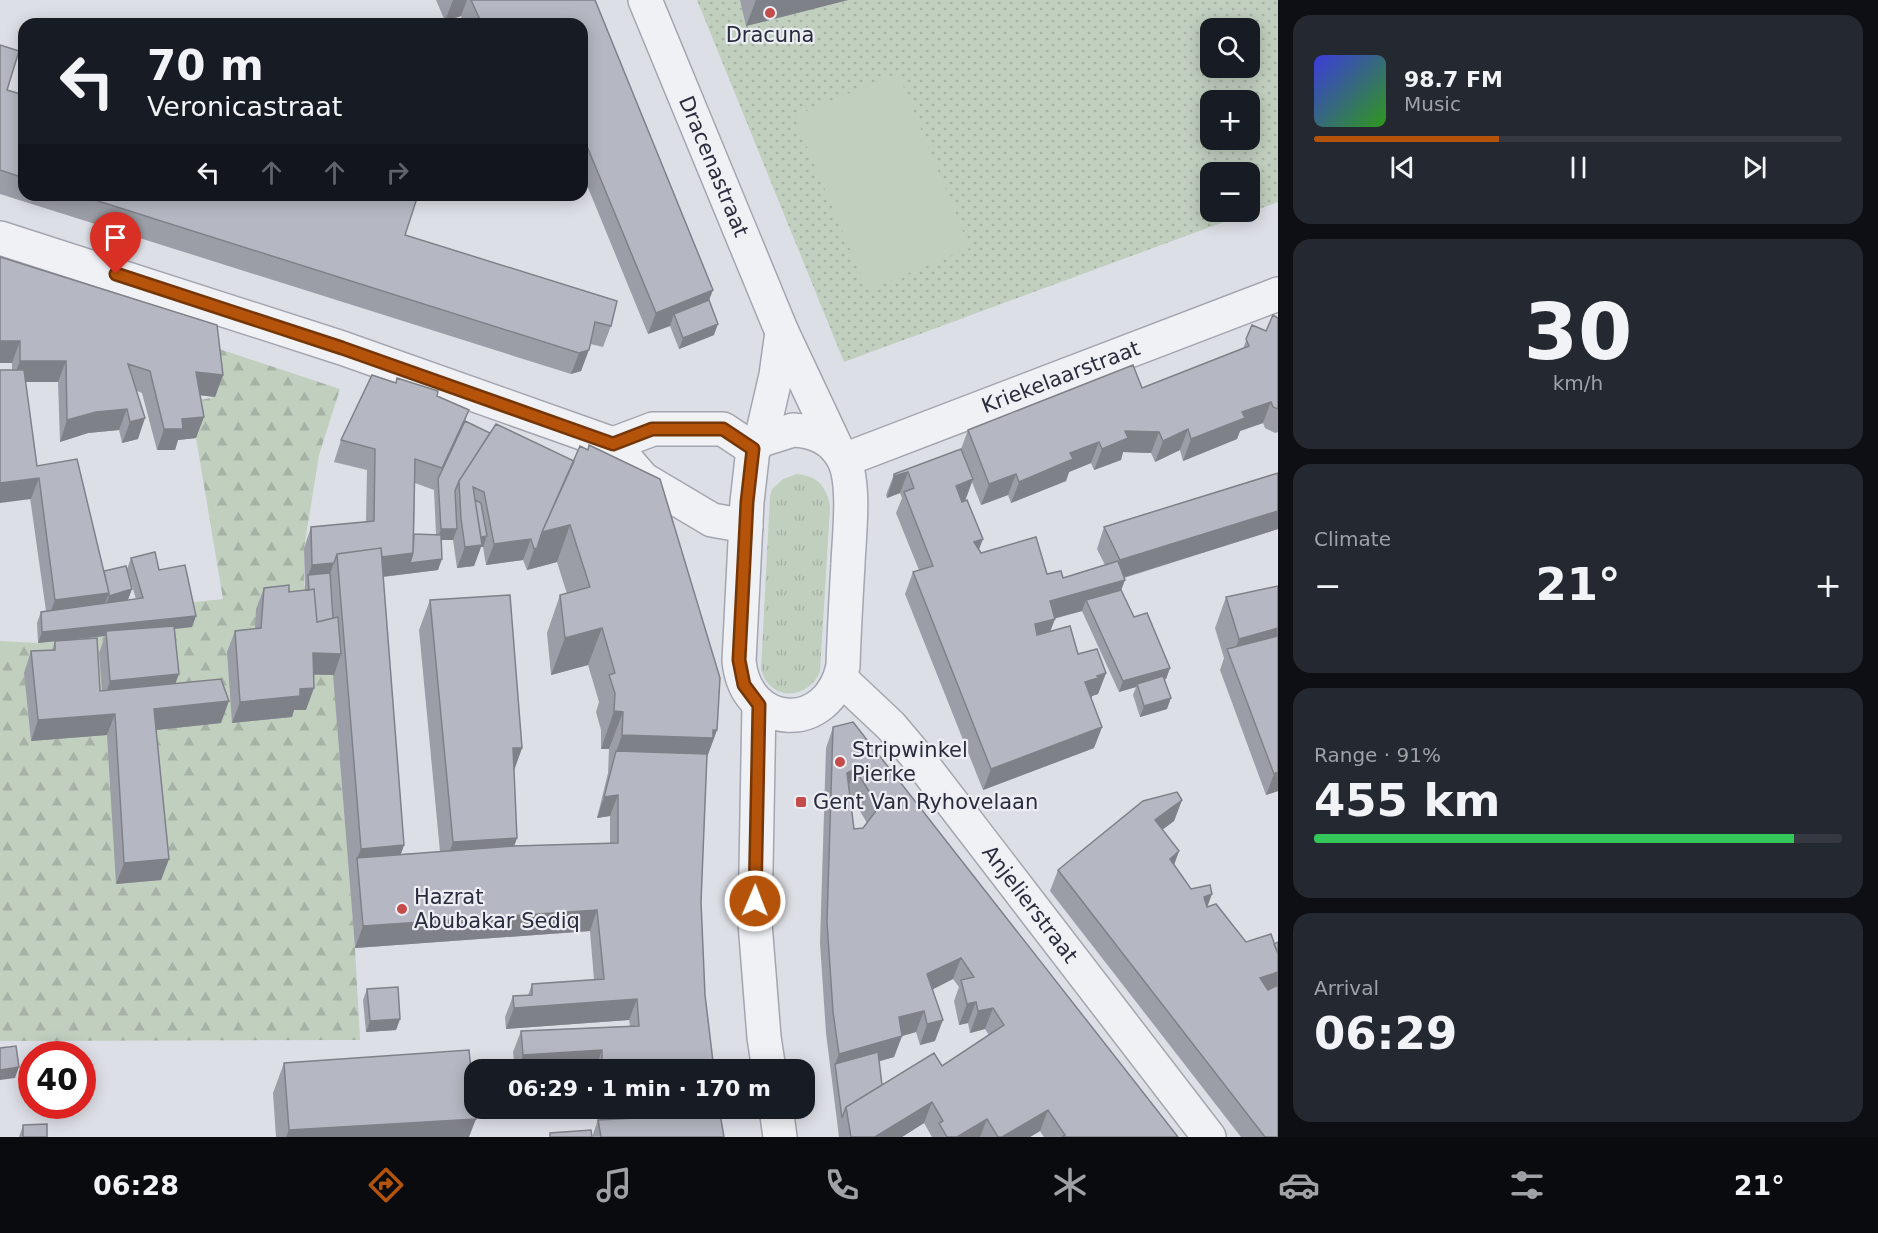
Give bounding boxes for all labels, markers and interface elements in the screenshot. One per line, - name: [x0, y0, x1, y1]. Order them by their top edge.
- marker: Dracuna: [763, 6, 777, 20]
- map controls: [1200, 18, 1260, 222]
- button: search: [1200, 18, 1260, 78]
- place label: Dracuna: [726, 23, 814, 47]
- text: 70 m: [147, 41, 264, 90]
- icon: left: [48, 42, 126, 120]
- text: 98.7 FM: [1404, 67, 1503, 92]
- button: +: [1200, 90, 1260, 150]
- text: Veronicastraat: [147, 91, 342, 122]
- street label: Dracenastraat: [674, 92, 753, 240]
- text: Music: [1404, 92, 1461, 116]
- icon: previous: [1386, 151, 1419, 184]
- icon: pause: [1562, 151, 1595, 184]
- icon: next: [1738, 151, 1771, 184]
- icon: left: [192, 156, 225, 189]
- icon: ahead: [255, 156, 288, 189]
- icon: ahead: [318, 156, 351, 189]
- icon: right: [381, 156, 414, 189]
- button: −: [1200, 162, 1260, 222]
- pin: [90, 212, 141, 274]
- icon: arrive: [99, 221, 132, 254]
- text: 30: [1524, 287, 1632, 377]
- street label: Kriekelaarstraat: [978, 336, 1143, 418]
- text: km/h: [1553, 371, 1603, 395]
- text: Climate: [1314, 527, 1391, 551]
- text: 21°: [1535, 558, 1621, 611]
- text: −: [1314, 566, 1342, 605]
- text: +: [1814, 566, 1842, 605]
- place label: Stripwinkel Pierke: [852, 738, 968, 786]
- text: Range · 91%: [1314, 743, 1441, 767]
- marker: Stripwinkel Pierke: [833, 755, 847, 769]
- text: 455 km: [1314, 774, 1500, 827]
- place label: Gent Van Ryhovelaan: [813, 790, 1038, 814]
- marker: Gent Van Ryhovelaan: [794, 795, 808, 809]
- street label: Anjelierstraat: [977, 841, 1083, 968]
- position arrow: [723, 869, 787, 933]
- place label: Hazrat Abubakar Sediq: [414, 885, 580, 933]
- marker: Hazrat Abubakar Sediq: [395, 902, 409, 916]
- text: Arrival: [1314, 976, 1379, 1000]
- text: 06:29: [1314, 1007, 1457, 1060]
- speed limit sign: 40: [18, 1041, 96, 1119]
- text: 06:29 · 1 min · 170 m: [508, 1076, 771, 1101]
- icon: directions: [365, 1164, 407, 1206]
- icon: music: [593, 1164, 635, 1206]
- icon: phone: [821, 1164, 863, 1206]
- icon: climate: [1049, 1164, 1091, 1206]
- icon: car: [1278, 1164, 1320, 1206]
- icon: filters: [1506, 1164, 1548, 1206]
- text: 06:28: [93, 1170, 179, 1201]
- text: 21°: [1734, 1170, 1785, 1201]

